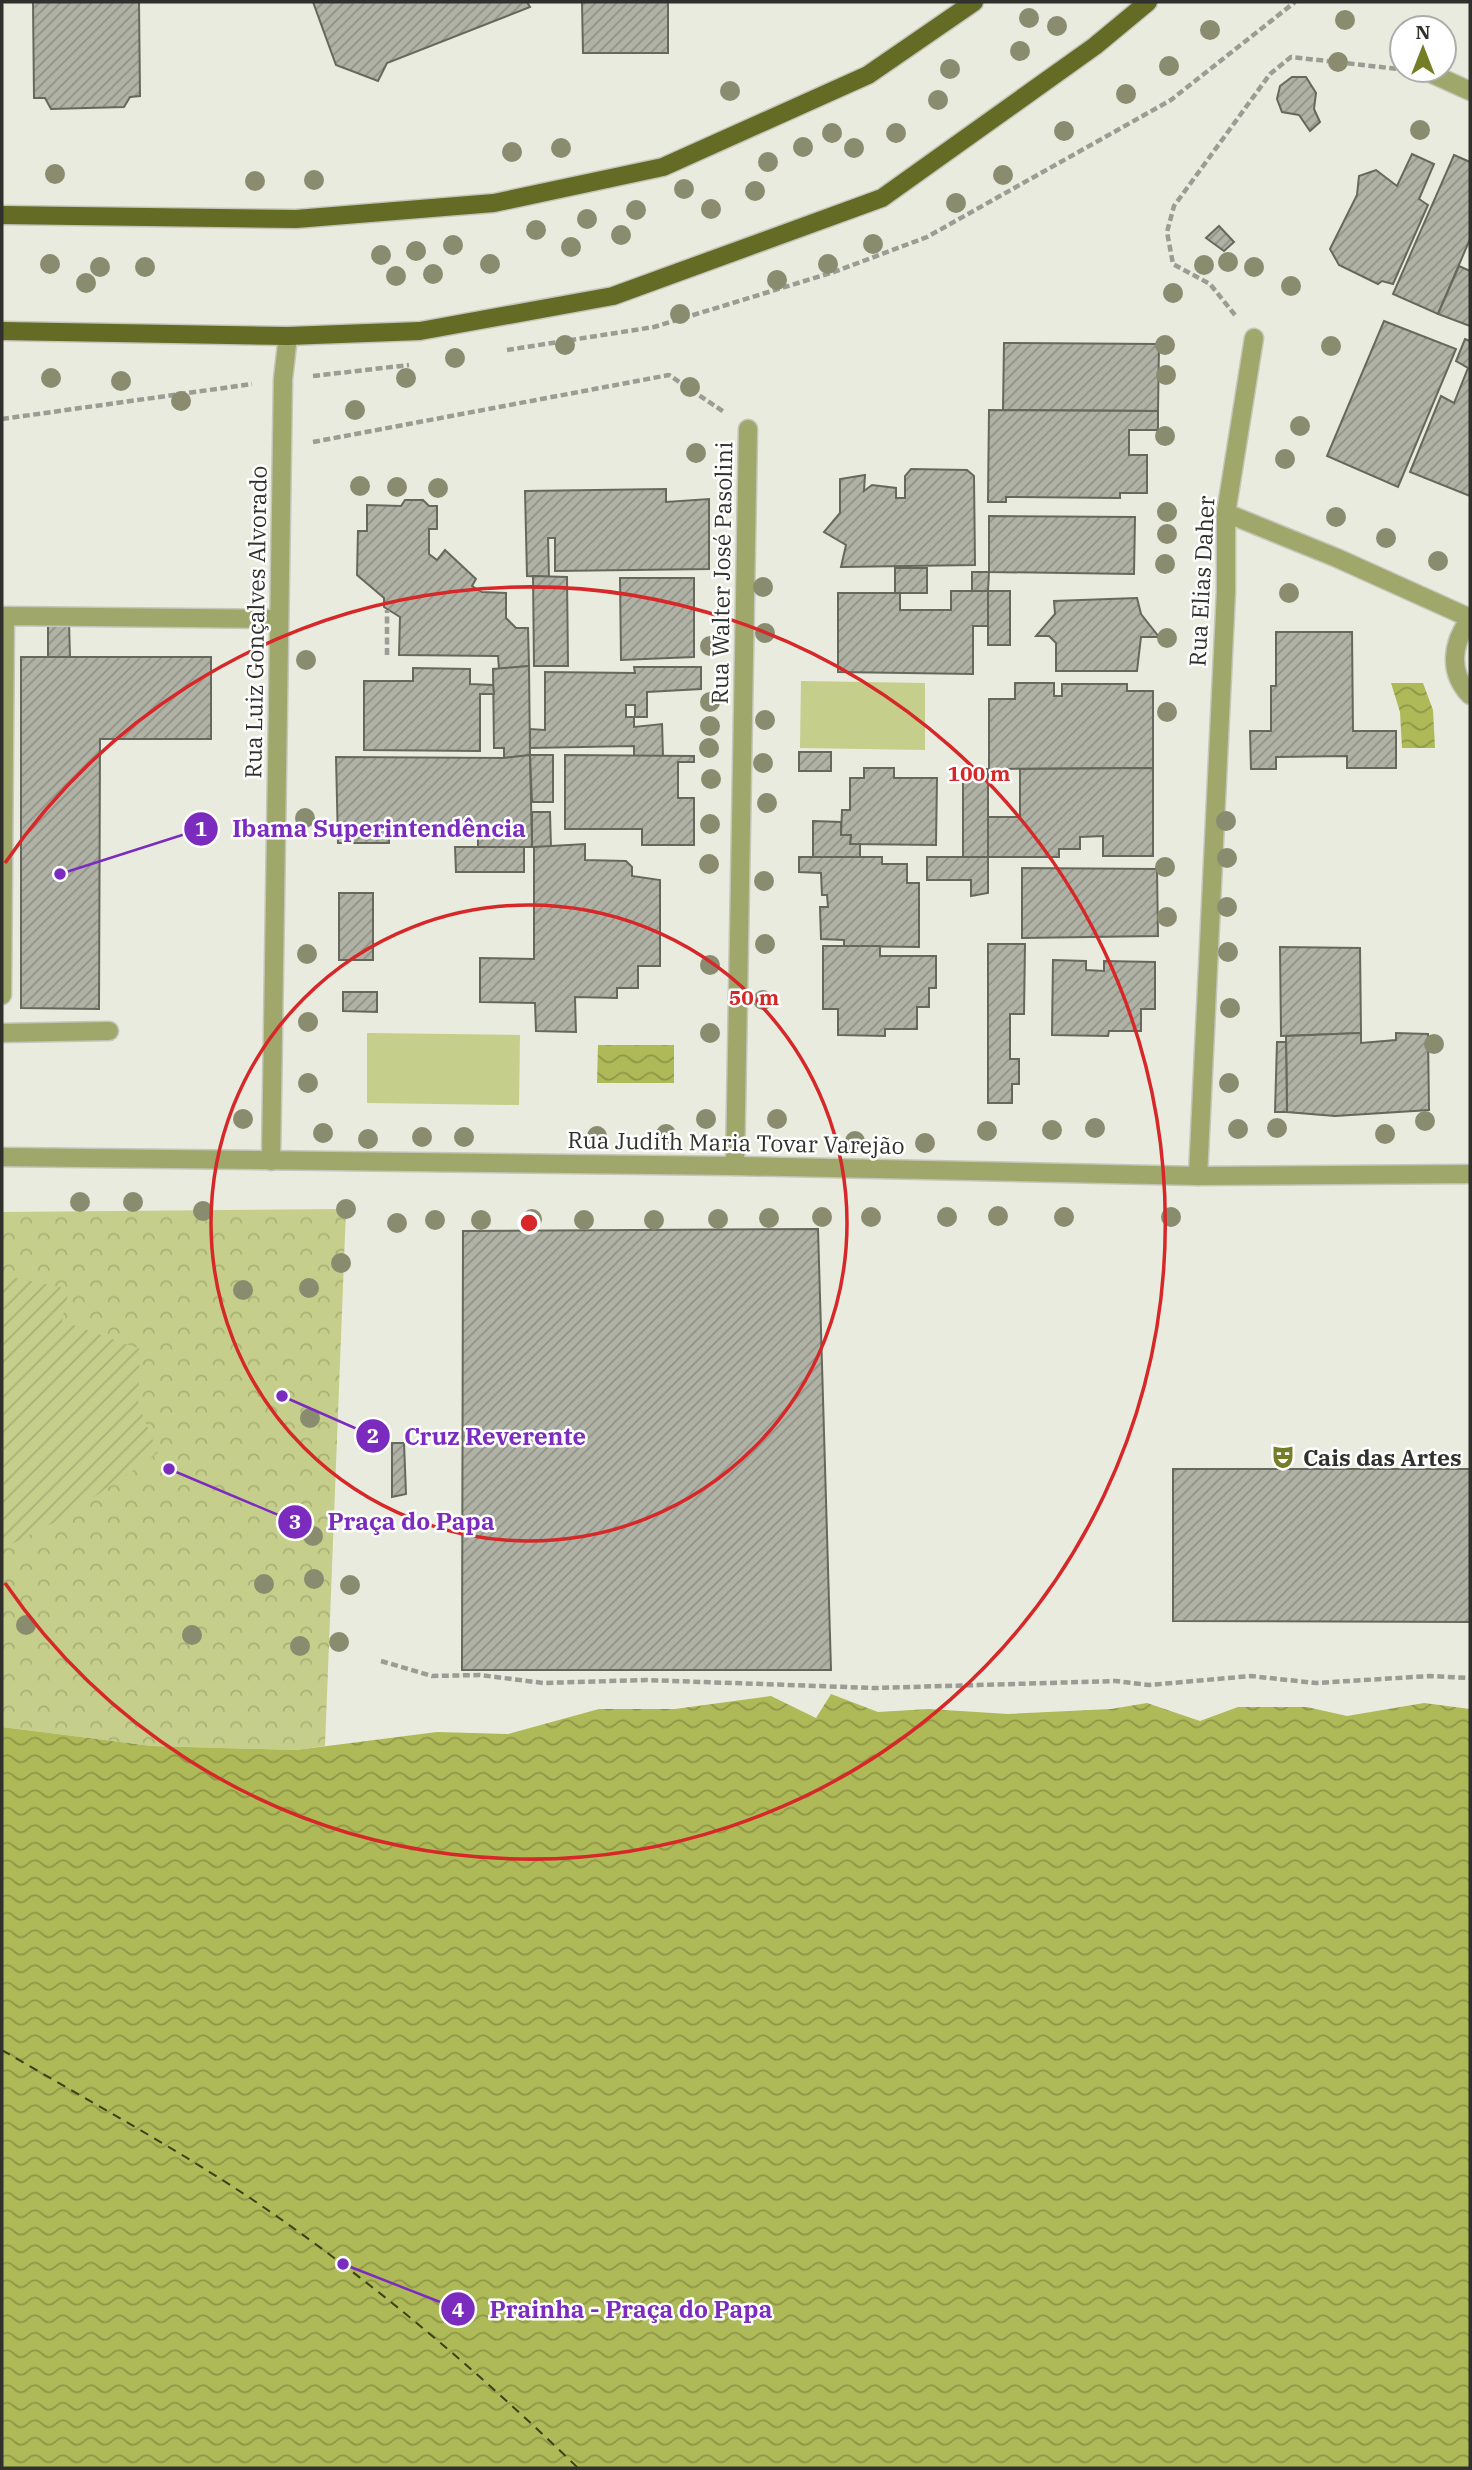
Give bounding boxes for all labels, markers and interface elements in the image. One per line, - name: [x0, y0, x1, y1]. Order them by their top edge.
- north arrow: [1388, 14, 1458, 84]
- text: N: [1415, 20, 1431, 44]
- street label: Rua Walter José Pasolini: [704, 441, 738, 705]
- street label: Rua Luiz Gonçalves Alvorado: [237, 465, 273, 779]
- street label: Rua Elias Daher: [1182, 495, 1220, 667]
- text: 100 m: [947, 759, 1011, 787]
- callout: Ibama Superintendência: [183, 807, 540, 852]
- text: Ibama Superintendência: [232, 812, 526, 844]
- text: 1: [195, 814, 207, 842]
- text: 50 m: [729, 983, 779, 1011]
- street label: Rua Judith Maria Tovar Varejão: [567, 1124, 905, 1160]
- centre of rings: [517, 1211, 541, 1235]
- callout: Cruz Reverente: [355, 1414, 600, 1459]
- text: Cruz Reverente: [404, 1420, 586, 1452]
- text: 2: [367, 1421, 379, 1449]
- place label: Cais das Artes: [1303, 1442, 1462, 1472]
- theatre icon: Cais das Artes: [1269, 1443, 1297, 1471]
- callout: Praça do Papa: [278, 1499, 508, 1544]
- text: Praça do Papa: [327, 1505, 495, 1537]
- text: 3: [289, 1507, 301, 1535]
- callout: Prainha - Praça do Papa: [440, 2287, 786, 2332]
- text: Prainha - Praça do Papa: [490, 2293, 773, 2325]
- text: 4: [452, 2295, 464, 2323]

